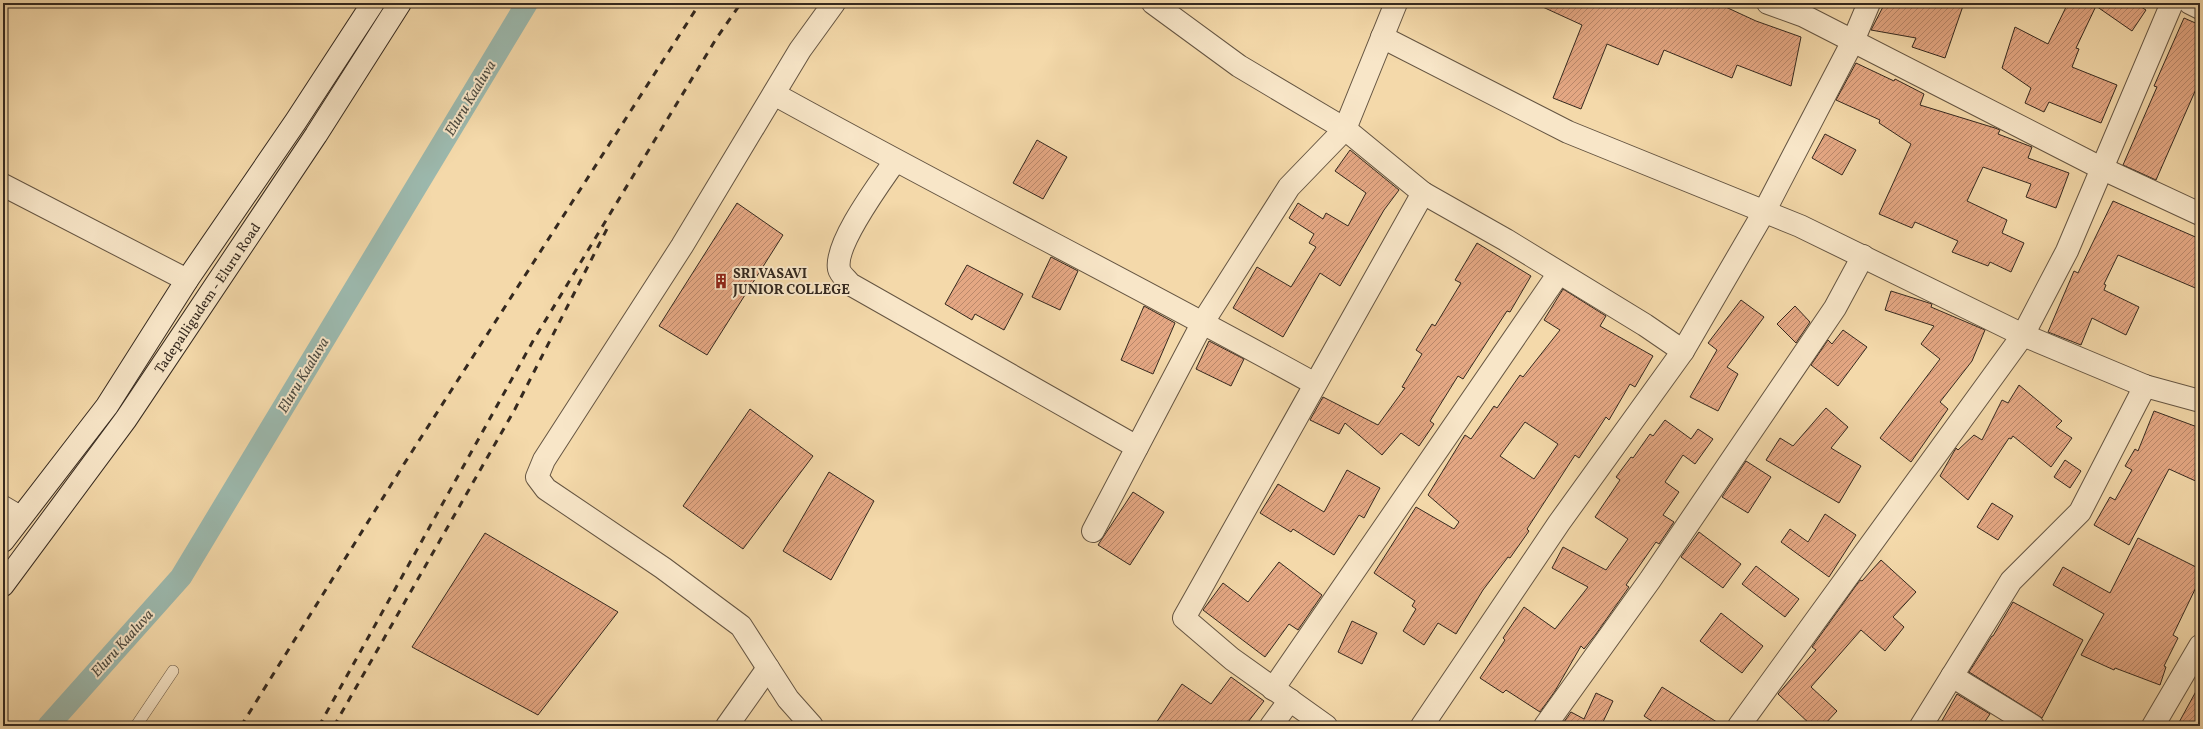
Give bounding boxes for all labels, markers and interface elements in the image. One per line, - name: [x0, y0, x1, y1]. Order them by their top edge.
- water label: Eluru Kaaluva: [440, 57, 502, 141]
- street label: Tadepalligudem - Eluru Road: [151, 220, 266, 378]
- place label: SRI VASAVI JUNIOR COLLEGE: [732, 265, 850, 300]
- building icon: SRI VASAVI JUNIOR COLLEGE: [712, 272, 730, 290]
- water label: Eluru Kaaluva: [273, 334, 335, 418]
- water label: Eluru Kaaluva: [87, 605, 159, 683]

